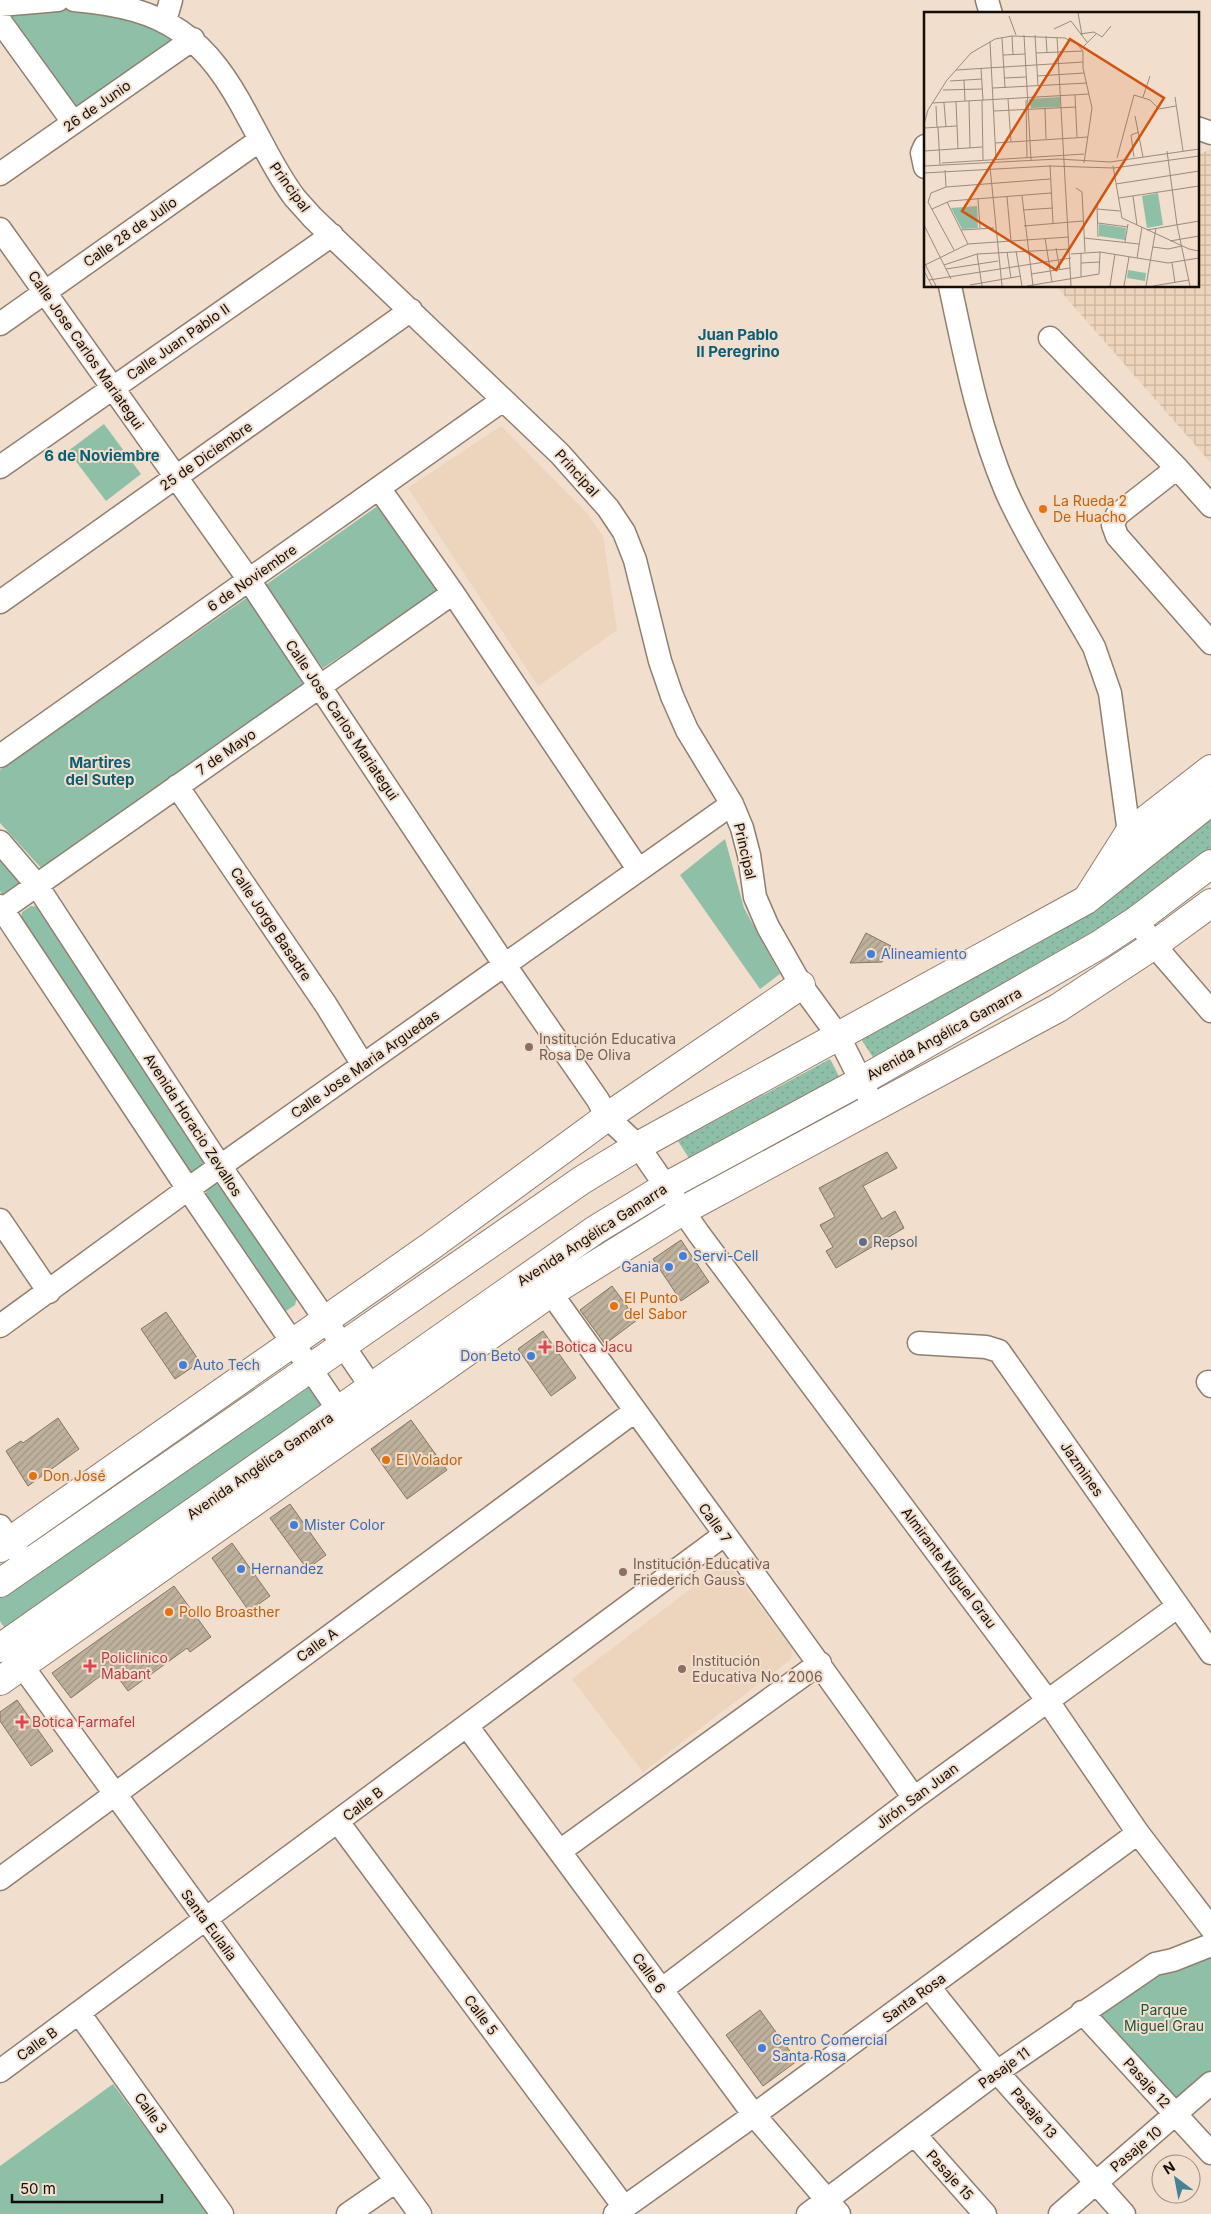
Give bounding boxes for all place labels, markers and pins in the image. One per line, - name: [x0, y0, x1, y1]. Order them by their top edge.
- place label: La Rueda 2 De Huacho: [1053, 492, 1127, 525]
- marker: La Rueda 2 De Huacho: [1037, 503, 1049, 515]
- place label: Alineamiento: [881, 945, 967, 962]
- marker: Alineamiento: [865, 948, 877, 960]
- place label: Institución Educativa Rosa De Oliva: [539, 1030, 676, 1063]
- marker: Institución Educativa Rosa De Oliva: [523, 1041, 535, 1053]
- place label: Repsol: [873, 1233, 918, 1250]
- marker: Repsol: [857, 1236, 869, 1248]
- place label: Servi-Cell: [693, 1247, 759, 1264]
- marker: Servi-Cell: [677, 1250, 689, 1262]
- place label: Gania: [621, 1258, 659, 1275]
- marker: Gania: [663, 1261, 675, 1273]
- place label: El Punto del Sabor: [624, 1289, 687, 1322]
- marker: El Punto del Sabor: [608, 1300, 620, 1312]
- place label: Botica Jacu: [555, 1338, 633, 1355]
- marker: Botica Jacu: [539, 1341, 551, 1353]
- place label: Don Beto: [460, 1347, 521, 1364]
- marker: Don Beto: [525, 1350, 537, 1362]
- place label: Auto Tech: [193, 1356, 260, 1373]
- marker: Auto Tech: [177, 1359, 189, 1371]
- place label: El Volador: [396, 1451, 463, 1468]
- marker: El Volador: [380, 1454, 392, 1466]
- place label: Don José: [43, 1467, 106, 1484]
- marker: Don José: [27, 1470, 39, 1482]
- place label: Mister Color: [304, 1516, 385, 1533]
- marker: Mister Color: [288, 1519, 300, 1531]
- place label: Institución Educativa Friederich Gauss: [633, 1555, 770, 1588]
- place label: Hernandez: [251, 1560, 324, 1577]
- marker: Hernandez: [235, 1563, 247, 1575]
- marker: Institución Educativa Friederich Gauss: [617, 1566, 629, 1578]
- place label: Pollo Broasther: [179, 1603, 280, 1620]
- marker: Pollo Broasther: [163, 1606, 175, 1618]
- place label: Policlinico Mabant: [101, 1649, 168, 1682]
- place label: Institución Educativa No. 2006: [692, 1652, 823, 1685]
- marker: Policlinico Mabant: [83, 1659, 97, 1673]
- marker: Institución Educativa No. 2006: [676, 1663, 688, 1675]
- place label: Botica Farmafel: [32, 1713, 135, 1730]
- marker: Botica Farmafel: [16, 1716, 28, 1728]
- place label: Centro Comercial Santa Rosa: [772, 2031, 887, 2064]
- marker: Centro Comercial Santa Rosa: [756, 2042, 768, 2054]

